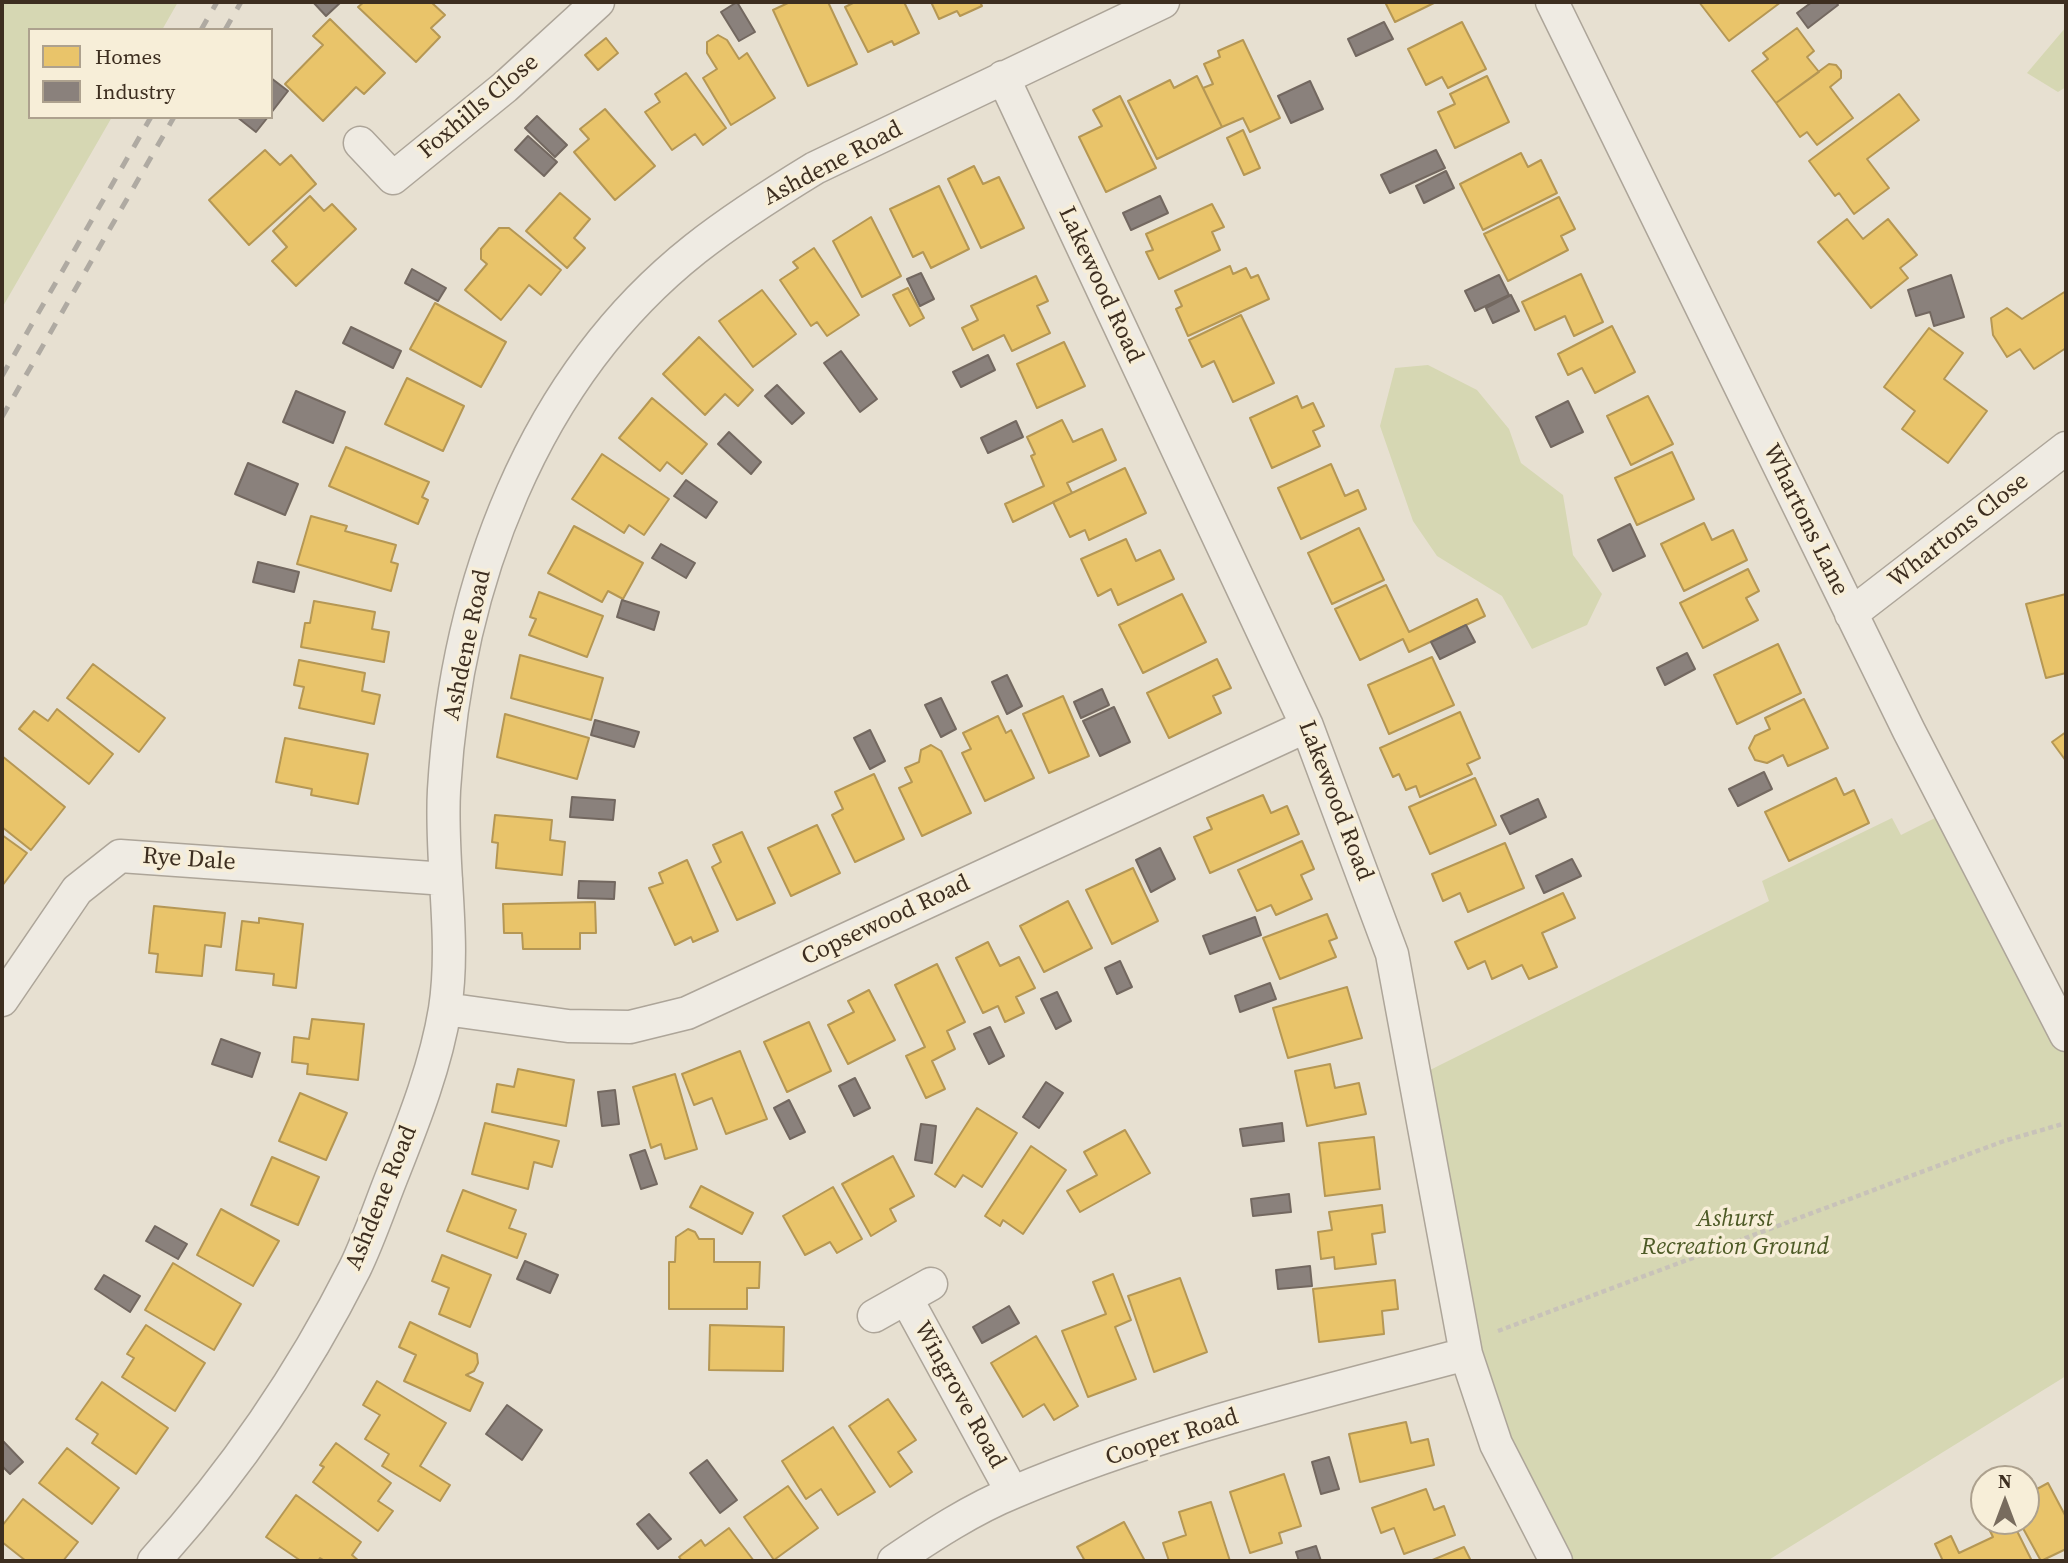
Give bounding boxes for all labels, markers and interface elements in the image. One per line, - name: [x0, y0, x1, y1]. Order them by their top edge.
- legend: [28, 28, 273, 119]
- text: Homes: [95, 42, 161, 71]
- street label: Foxhills Close: [413, 48, 545, 166]
- text: Industry: [95, 77, 175, 106]
- street label: Ashdene Road: [759, 115, 907, 213]
- street label: Lakewood Road: [1051, 202, 1149, 368]
- street label: Whartons Lane: [1756, 440, 1854, 600]
- street label: Whartons Close: [1883, 467, 2035, 595]
- street label: Ashdene Road: [438, 567, 498, 723]
- street label: Lakewood Road: [1291, 717, 1379, 885]
- street label: Rye Dale: [141, 842, 237, 878]
- street label: Copsewood Road: [797, 869, 975, 973]
- street label: Ashdene Road: [340, 1122, 424, 1274]
- park label: Ashurst Recreation Ground: [1641, 1206, 1829, 1262]
- street label: Wingrove Road: [907, 1316, 1011, 1474]
- street label: Cooper Road: [1102, 1403, 1242, 1473]
- north arrow: [1970, 1465, 2040, 1535]
- text: N: [1998, 1468, 2012, 1494]

